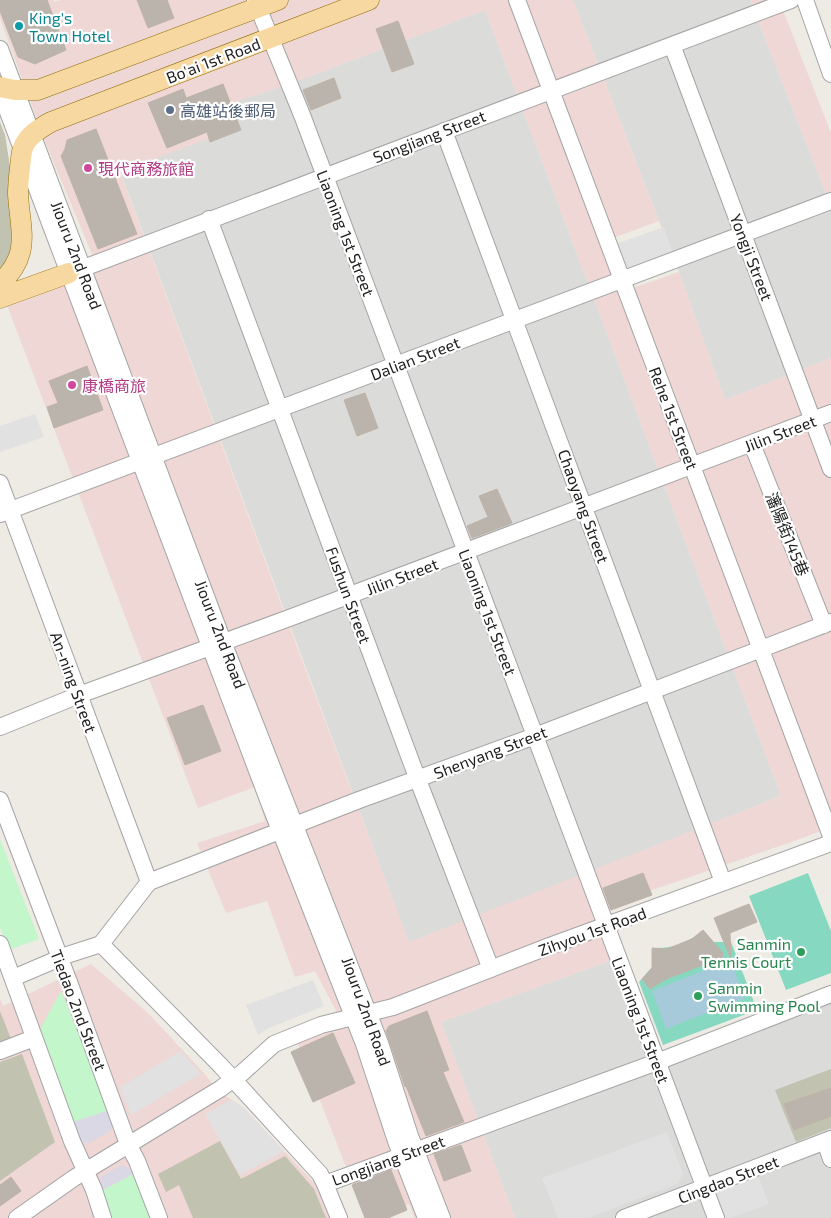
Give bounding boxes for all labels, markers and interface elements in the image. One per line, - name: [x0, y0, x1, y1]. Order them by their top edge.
- place label: King's Town Hotel: [29, 8, 111, 45]
- marker: King's Town Hotel: [13, 20, 25, 32]
- street label: Bo'ai 1st Road: [163, 33, 263, 87]
- place label: 高雄站後郵局: [180, 101, 276, 120]
- marker: 高雄站後郵局: [164, 104, 176, 116]
- street label: Songjiang Street: [370, 106, 488, 167]
- place label: 現代商務旅館: [98, 159, 194, 178]
- marker: 現代商務旅館: [82, 162, 94, 174]
- street label: Liaoning 1st Street: [313, 167, 379, 299]
- street label: Jiouru 2nd Road: [48, 198, 106, 312]
- street label: Yongji Street: [726, 211, 777, 303]
- street label: Dalian Street: [368, 332, 462, 384]
- street label: Rehe 1st Street: [646, 364, 702, 472]
- place label: 康橋商旅: [82, 376, 146, 395]
- marker: 康橋商旅: [66, 379, 78, 391]
- street label: Jilin Street: [741, 411, 819, 455]
- street label: Chaoyang Street: [555, 447, 613, 565]
- street label: 瀋陽街145巷: [763, 489, 813, 579]
- street label: Fushun Street: [323, 544, 375, 646]
- street label: Liaoning 1st Street: [455, 546, 521, 678]
- street label: Jilin Street: [363, 554, 441, 598]
- street label: Jiouru 2nd Road: [192, 577, 250, 691]
- street label: An-ning Street: [47, 629, 101, 735]
- street label: Shenyang Street: [431, 722, 549, 782]
- street label: Zihyou 1st Road: [535, 903, 649, 959]
- place label: Sanmin Tennis Court: [701, 934, 791, 971]
- marker: Sanmin Tennis Court: [795, 946, 807, 958]
- street label: Tiedao 2nd Street: [47, 947, 111, 1073]
- street label: Jiouru 2nd Road: [338, 954, 396, 1068]
- street label: Liaoning 1st Street: [608, 954, 674, 1086]
- place label: Sanmin Swimming Pool: [708, 978, 820, 1015]
- marker: Sanmin Swimming Pool: [692, 990, 704, 1002]
- street label: Longjiang Street: [329, 1131, 447, 1190]
- street label: Cingdao Street: [675, 1151, 781, 1207]

